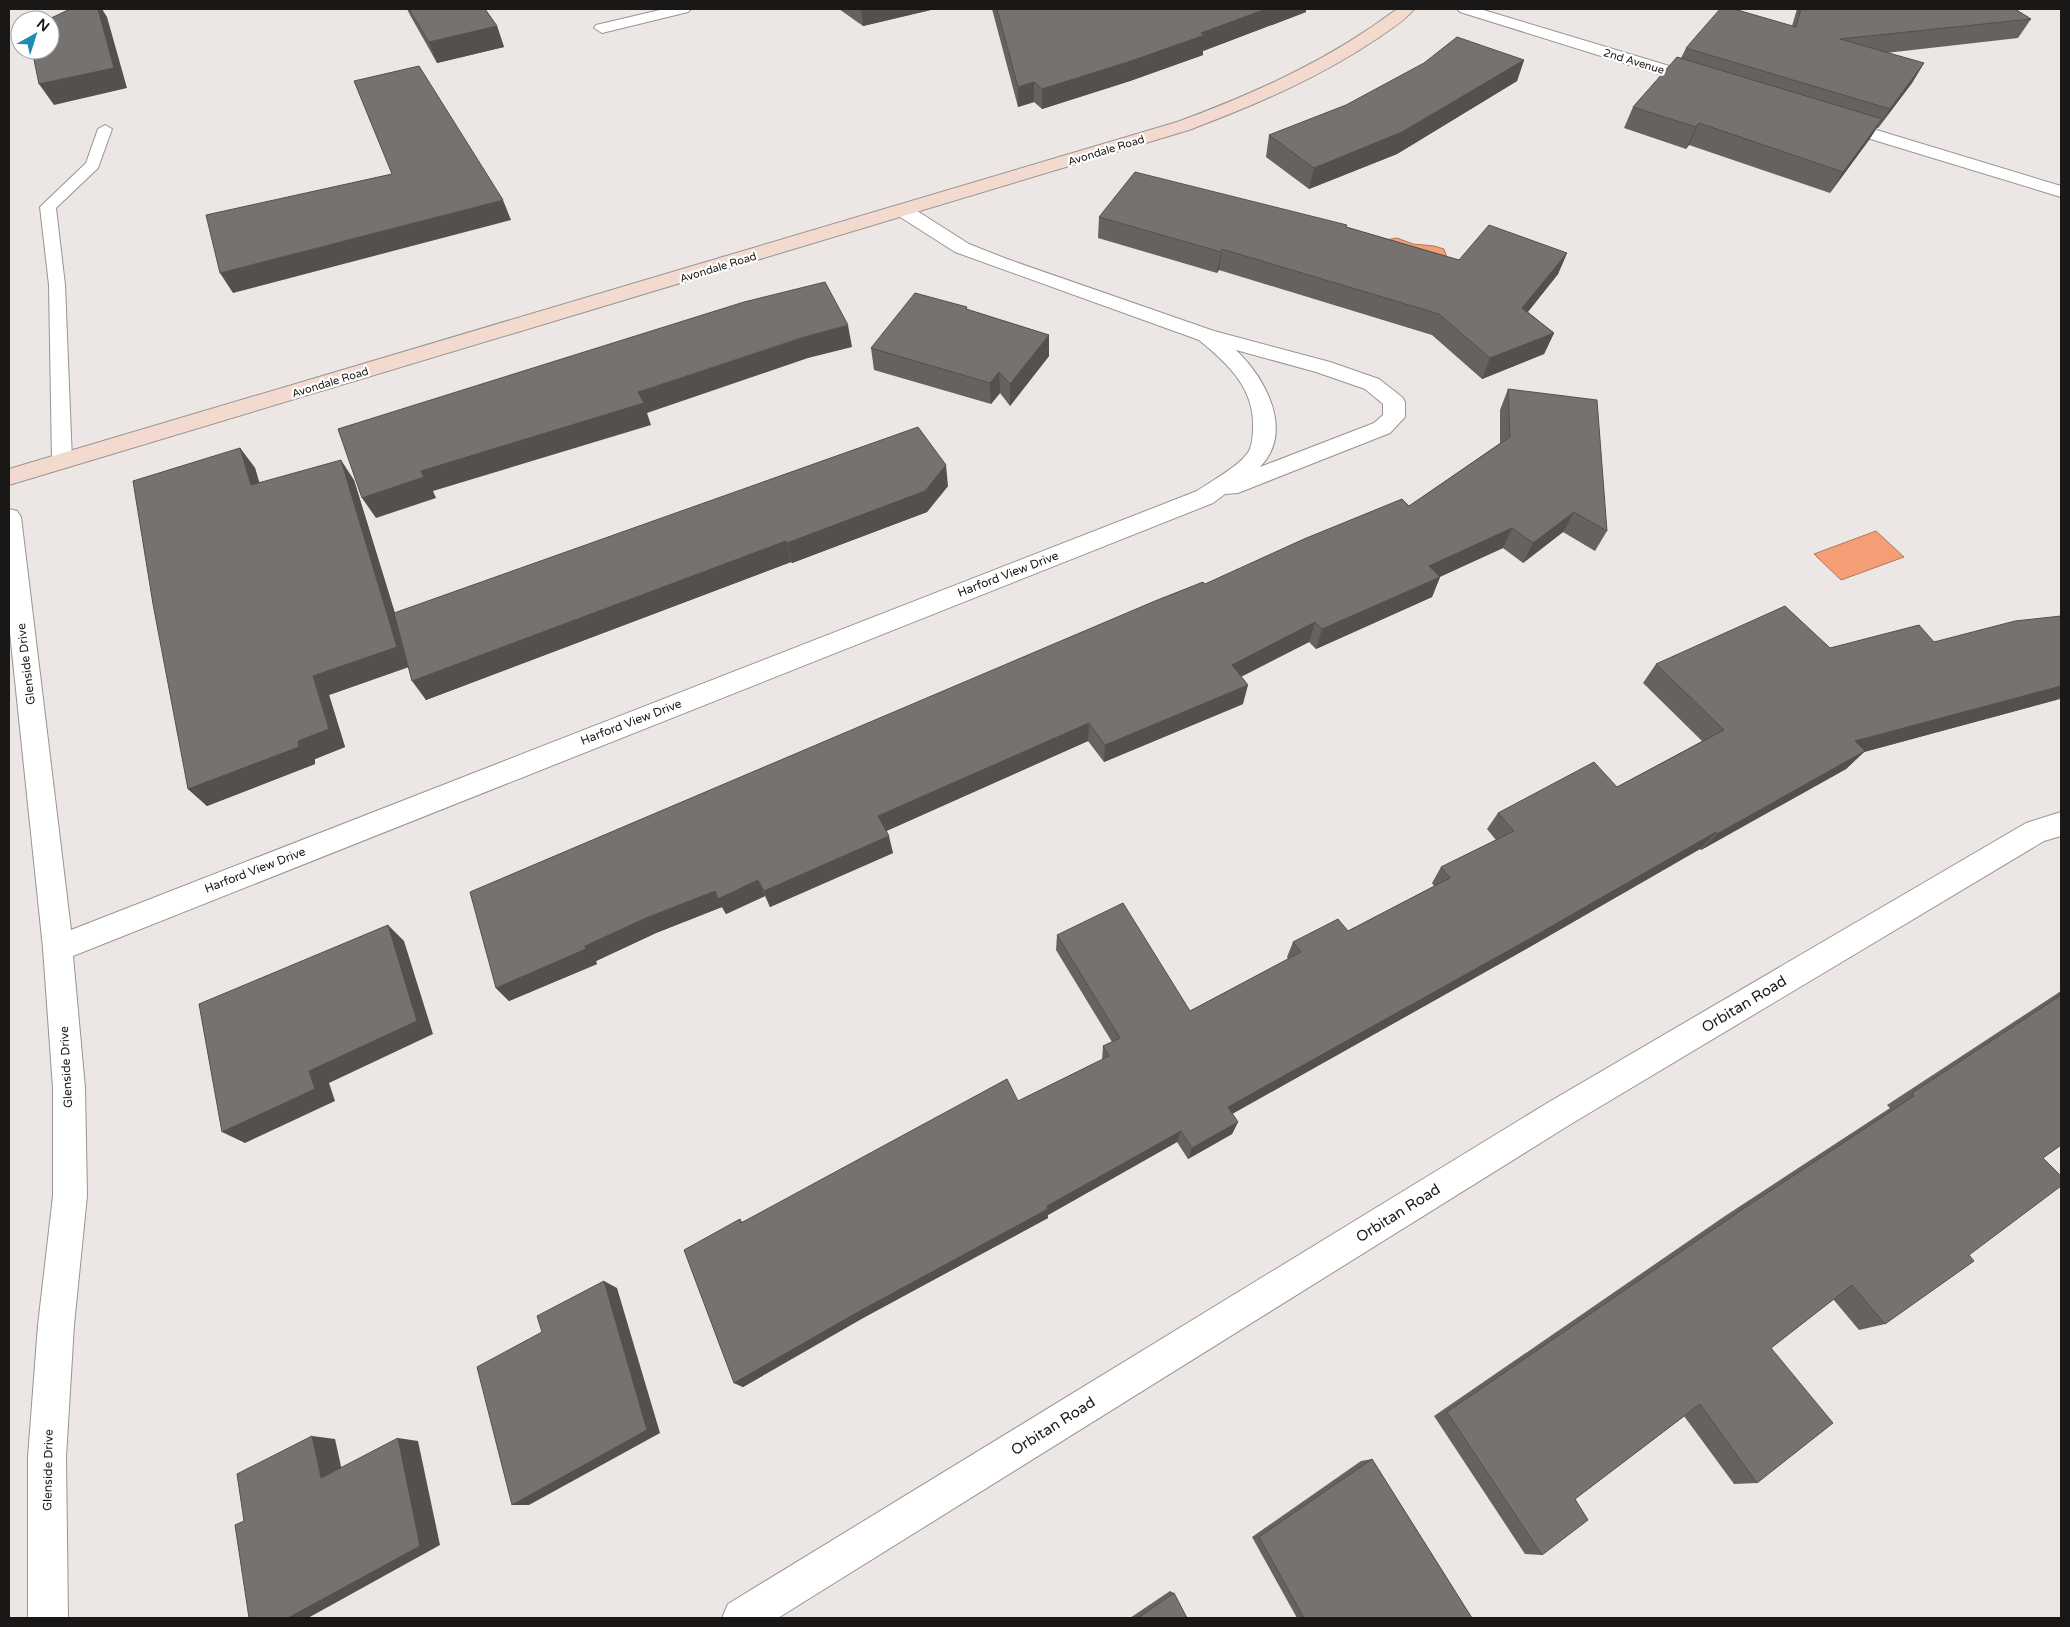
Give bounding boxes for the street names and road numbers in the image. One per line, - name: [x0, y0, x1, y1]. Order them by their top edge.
- street label: 2nd Avenue: [1602, 46, 1666, 77]
- street label: Avondale Road: [1066, 133, 1146, 168]
- street label: Avondale Road: [678, 250, 758, 285]
- street label: Avondale Road: [290, 365, 370, 400]
- street label: Harford View Drive: [955, 548, 1061, 600]
- street label: Glenside Drive: [14, 622, 38, 706]
- street label: Harford View Drive: [578, 696, 684, 748]
- street label: Harford View Drive: [202, 844, 308, 896]
- street label: Orbitan Road: [1698, 972, 1790, 1036]
- street label: Glenside Drive: [57, 1026, 75, 1108]
- street label: Orbitan Road: [1353, 1180, 1443, 1246]
- street label: Orbitan Road: [1008, 1393, 1098, 1459]
- street label: Glenside Drive: [40, 1429, 56, 1511]

